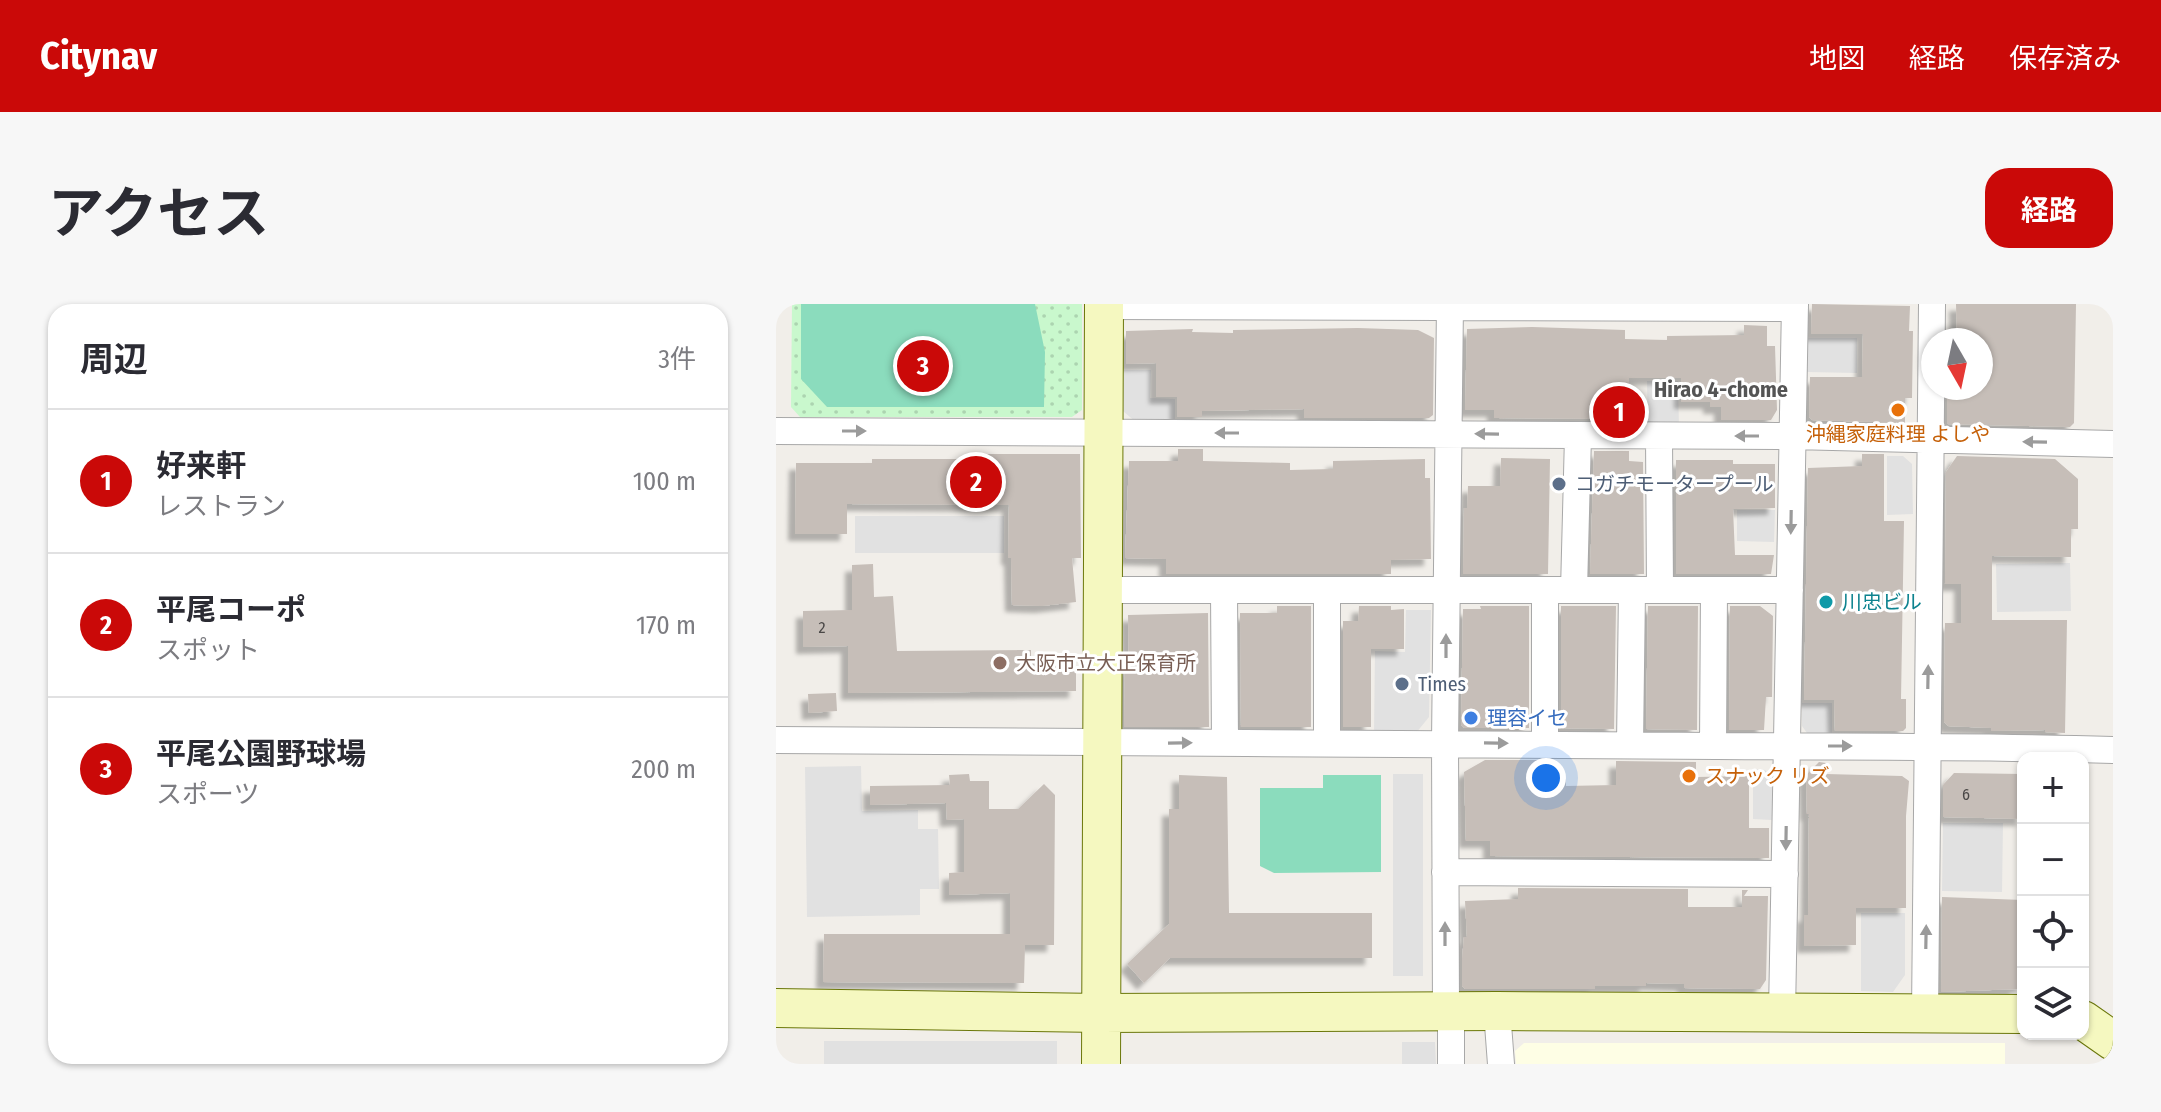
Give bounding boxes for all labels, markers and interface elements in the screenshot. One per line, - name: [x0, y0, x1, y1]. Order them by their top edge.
- text: Citynav: [40, 33, 157, 79]
- text: 地図: [1809, 42, 1865, 75]
- text: 経路: [1909, 42, 1965, 75]
- text: 保存済み: [2009, 42, 2121, 75]
- button: 経路: [1985, 168, 2113, 248]
- text: アクセス: [48, 181, 269, 248]
- north arrow: [1921, 328, 1993, 400]
- pin: 3: [897, 336, 949, 396]
- text: 周辺: [80, 339, 148, 380]
- text: 3件: [658, 344, 696, 375]
- district label: Hirao 4-chome: [1654, 376, 1788, 403]
- pin: 1: [1593, 382, 1645, 442]
- marker: 沖縄家庭料理 よしや: [1889, 401, 1907, 419]
- place label: 沖縄家庭料理 よしや: [1806, 422, 1990, 446]
- one-way arrow: [842, 425, 867, 437]
- one-way arrow: [1214, 427, 1239, 439]
- one-way arrow: [1474, 428, 1499, 440]
- one-way arrow: [1734, 430, 1759, 442]
- one-way arrow: [2022, 436, 2047, 449]
- text: 好来軒: [156, 448, 246, 484]
- pin: 2: [950, 452, 1002, 512]
- text: 1: [101, 466, 112, 497]
- text: 100 m: [633, 466, 696, 497]
- place label: コガチモータープール: [1575, 472, 1774, 496]
- marker: コガチモータープール: [1550, 475, 1568, 493]
- text: レストラン: [156, 491, 286, 522]
- one-way arrow: [1785, 510, 1797, 535]
- place label: 川忠ビル: [1842, 590, 1922, 614]
- text: 平尾コーポ: [156, 592, 306, 628]
- marker: 川忠ビル: [1817, 593, 1835, 611]
- text: 2: [100, 610, 112, 641]
- text: 170 m: [636, 610, 696, 641]
- house number: 2: [818, 618, 826, 637]
- one-way arrow: [1440, 633, 1452, 658]
- text: スポット: [156, 635, 260, 666]
- place label: 大阪市立大正保育所: [1016, 651, 1196, 675]
- marker: 大阪市立大正保育所: [991, 654, 1009, 672]
- one-way arrow: [1922, 664, 1934, 689]
- place label: Times: [1418, 672, 1466, 696]
- marker: Times: [1393, 675, 1411, 693]
- place label: 理容イセ: [1487, 706, 1567, 730]
- marker: 理容イセ: [1462, 709, 1480, 727]
- text: 平尾公園野球場: [156, 736, 366, 772]
- one-way arrow: [1168, 737, 1193, 749]
- one-way arrow: [1484, 737, 1509, 749]
- one-way arrow: [1828, 740, 1853, 752]
- map controls: [2017, 752, 2089, 1040]
- button: +: [2017, 752, 2089, 824]
- text: 3: [100, 754, 112, 785]
- text: 200 m: [631, 754, 696, 785]
- your location: [1526, 758, 1566, 798]
- place label: スナック リズ: [1705, 764, 1830, 788]
- marker: スナック リズ: [1680, 767, 1698, 785]
- text: スポーツ: [156, 779, 259, 810]
- house number: 6: [1962, 785, 1970, 804]
- button: −: [2017, 824, 2089, 896]
- one-way arrow: [1779, 826, 1792, 851]
- button: locate: [2017, 896, 2089, 968]
- one-way arrow: [1439, 921, 1451, 946]
- one-way arrow: [1919, 924, 1932, 949]
- button: layers: [2017, 968, 2089, 1040]

